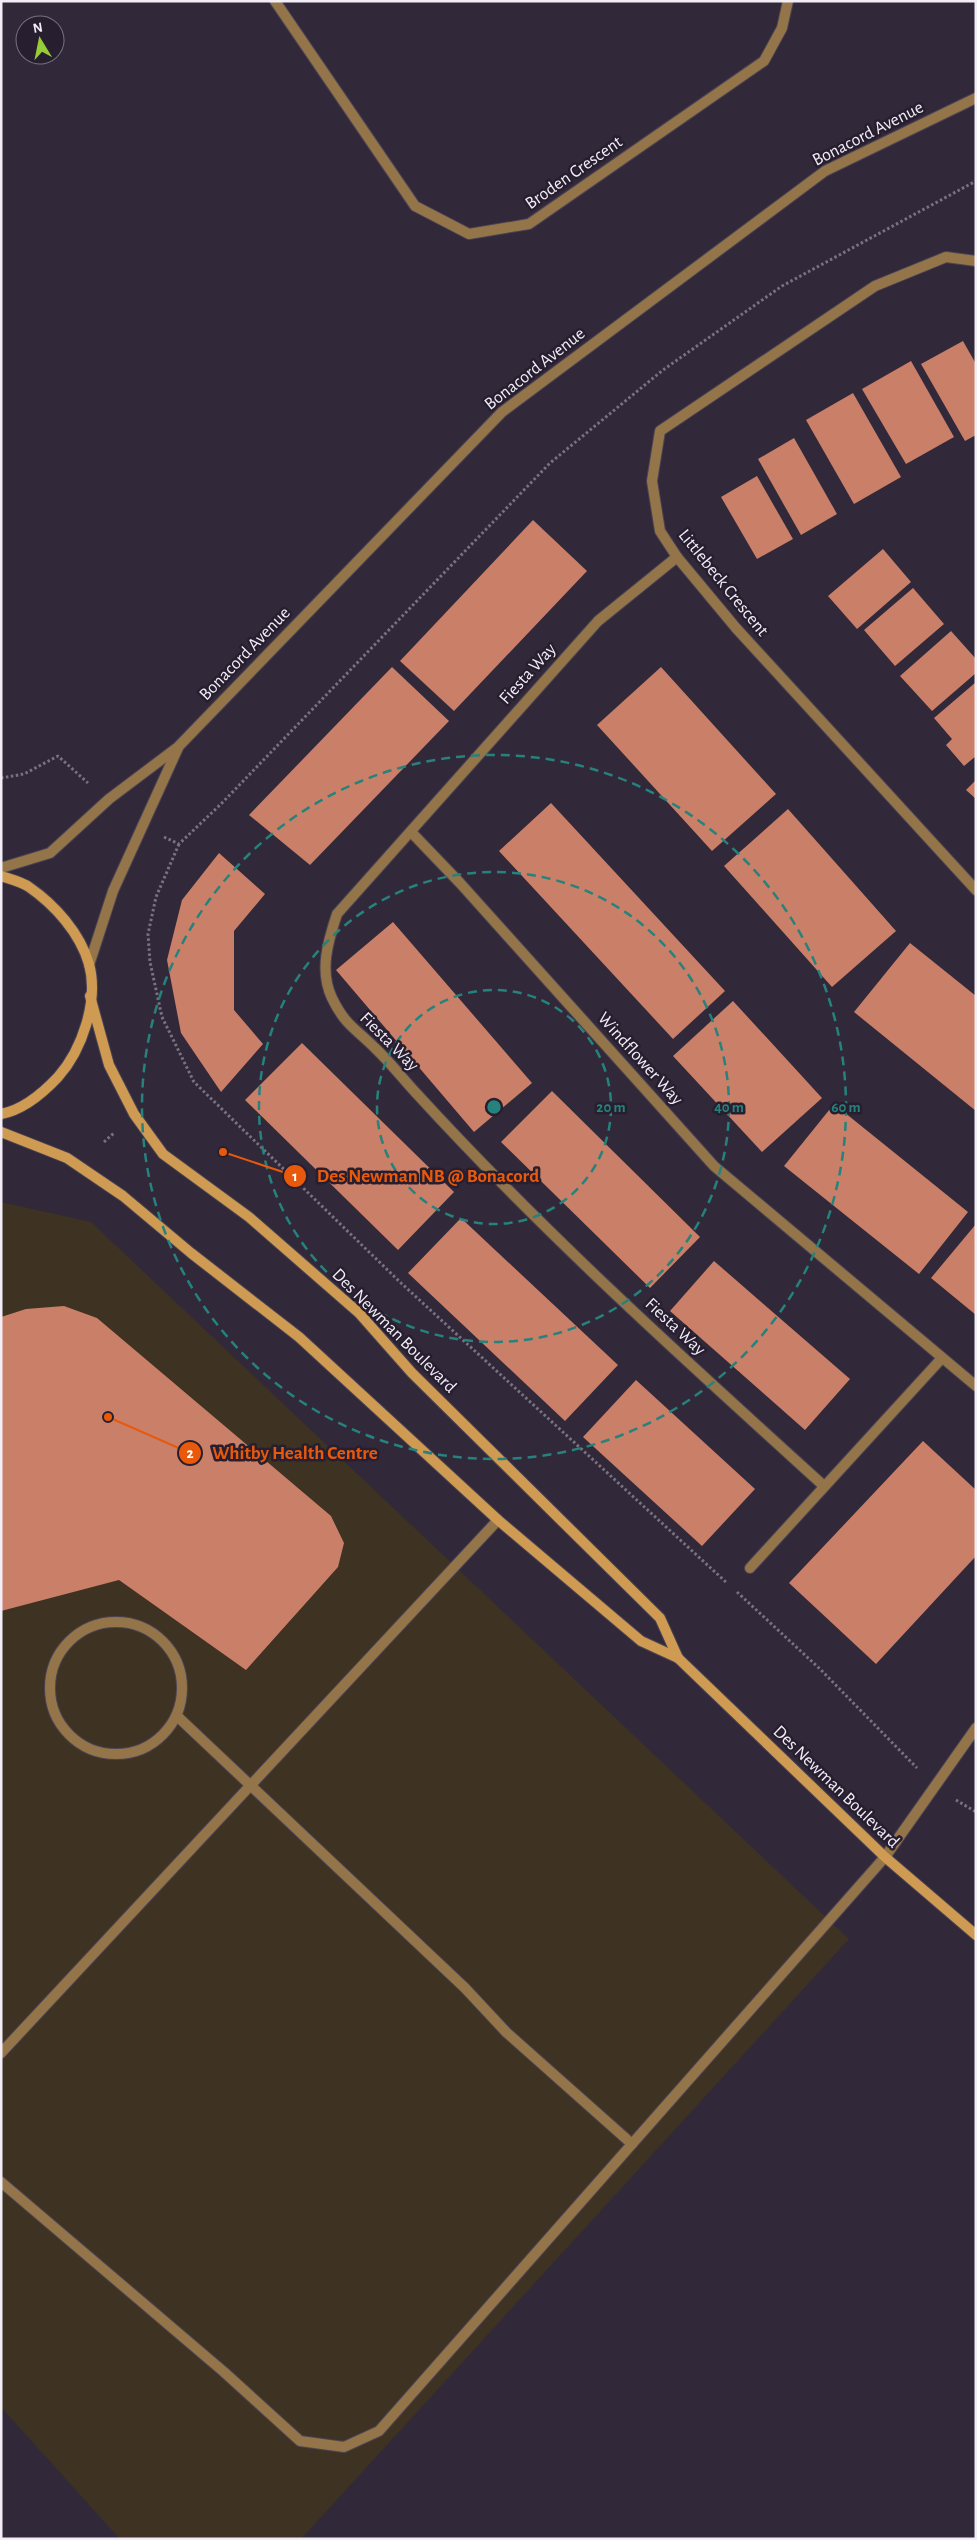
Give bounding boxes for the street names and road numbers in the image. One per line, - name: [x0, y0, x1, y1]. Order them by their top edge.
- street label: Bonacord Avenue: [810, 98, 926, 170]
- street label: Broden Crescent: [522, 133, 626, 213]
- street label: Bonacord Avenue: [481, 324, 589, 414]
- street label: Littlebeck Crescent: [675, 526, 772, 640]
- street label: Bonacord Avenue: [196, 604, 294, 704]
- street label: Fiesta Way: [496, 640, 560, 708]
- street label: Fiesta Way: [356, 1009, 422, 1075]
- street label: Windflower Way: [594, 1009, 686, 1109]
- street label: Des Newman Boulevard: [328, 1265, 460, 1397]
- street label: Fiesta Way: [641, 1295, 709, 1359]
- street label: Des Newman Boulevard: [769, 1722, 903, 1852]

